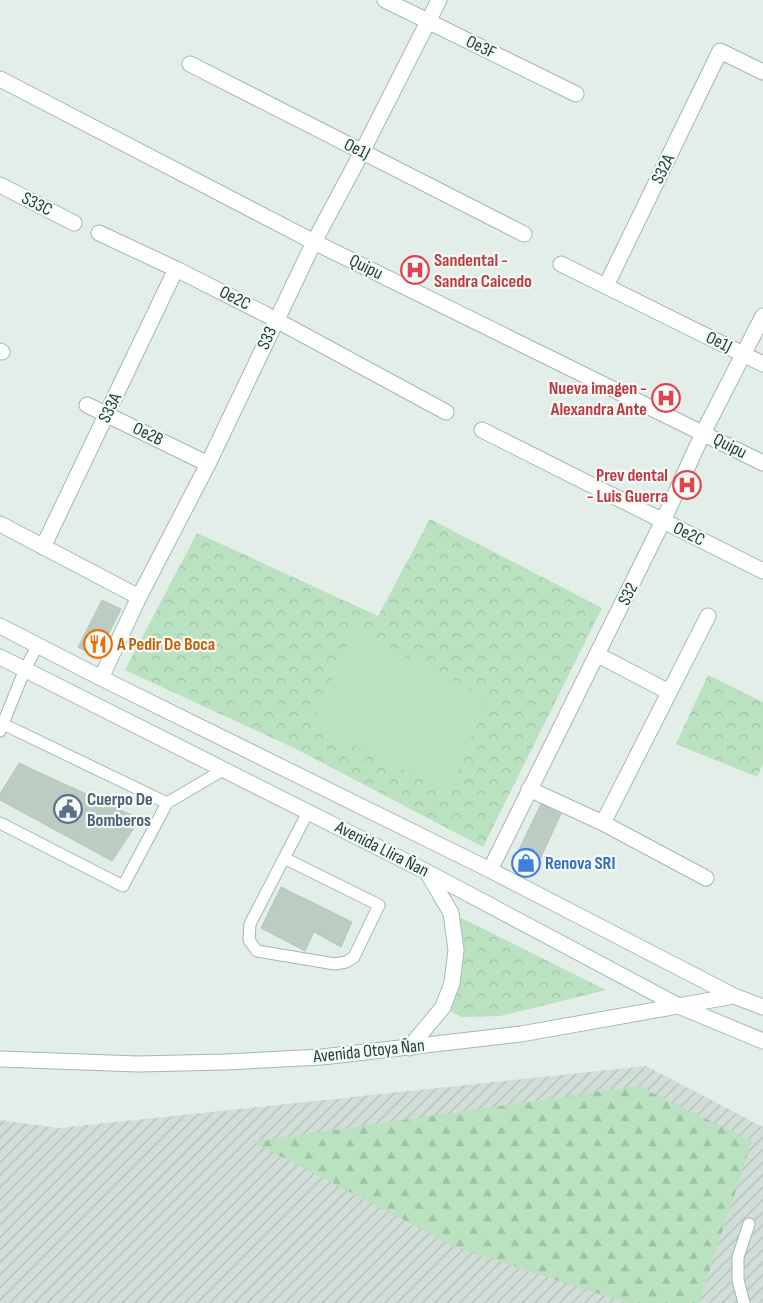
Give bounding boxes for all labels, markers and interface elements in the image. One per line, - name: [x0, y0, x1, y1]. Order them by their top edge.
- street label: Oe3F: [463, 31, 499, 63]
- street label: Oe1J: [340, 134, 374, 164]
- street label: S32A: [647, 150, 679, 187]
- street label: S33C: [18, 187, 56, 221]
- street label: Quipu: [346, 250, 386, 284]
- place label: Sandental - Sandra Caicedo: [434, 250, 532, 292]
- hospital icon: Sandental - Sandra Caicedo: [400, 255, 430, 285]
- street label: Oe2C: [216, 281, 254, 315]
- street label: S33: [253, 323, 281, 353]
- street label: Oe1J: [702, 327, 736, 357]
- place label: Nueva imagen - Alexandra Ante: [549, 378, 647, 420]
- hospital icon: Nueva imagen - Alexandra Ante: [651, 383, 681, 413]
- street label: S33A: [94, 389, 126, 426]
- street label: Oe2B: [129, 418, 167, 450]
- street label: Quipu: [710, 429, 750, 463]
- place label: Prev dental - Luis Guerra: [587, 465, 668, 507]
- hospital icon: Prev dental - Luis Guerra: [672, 470, 702, 500]
- street label: Oe2C: [670, 517, 708, 551]
- street label: S32: [614, 579, 642, 609]
- restaurant icon: A Pedir De Boca: [83, 629, 113, 659]
- place label: A Pedir De Boca: [116, 634, 215, 655]
- place label: Cuerpo De Bomberos: [87, 789, 153, 831]
- public building icon: Cuerpo De Bomberos: [53, 794, 83, 824]
- street label: Avenida Llira Ñan: [331, 816, 432, 882]
- shop icon: Renova SRI: [511, 848, 541, 878]
- place label: Renova SRI: [545, 853, 615, 874]
- street label: Avenida Otoya Ñan: [311, 1035, 426, 1067]

